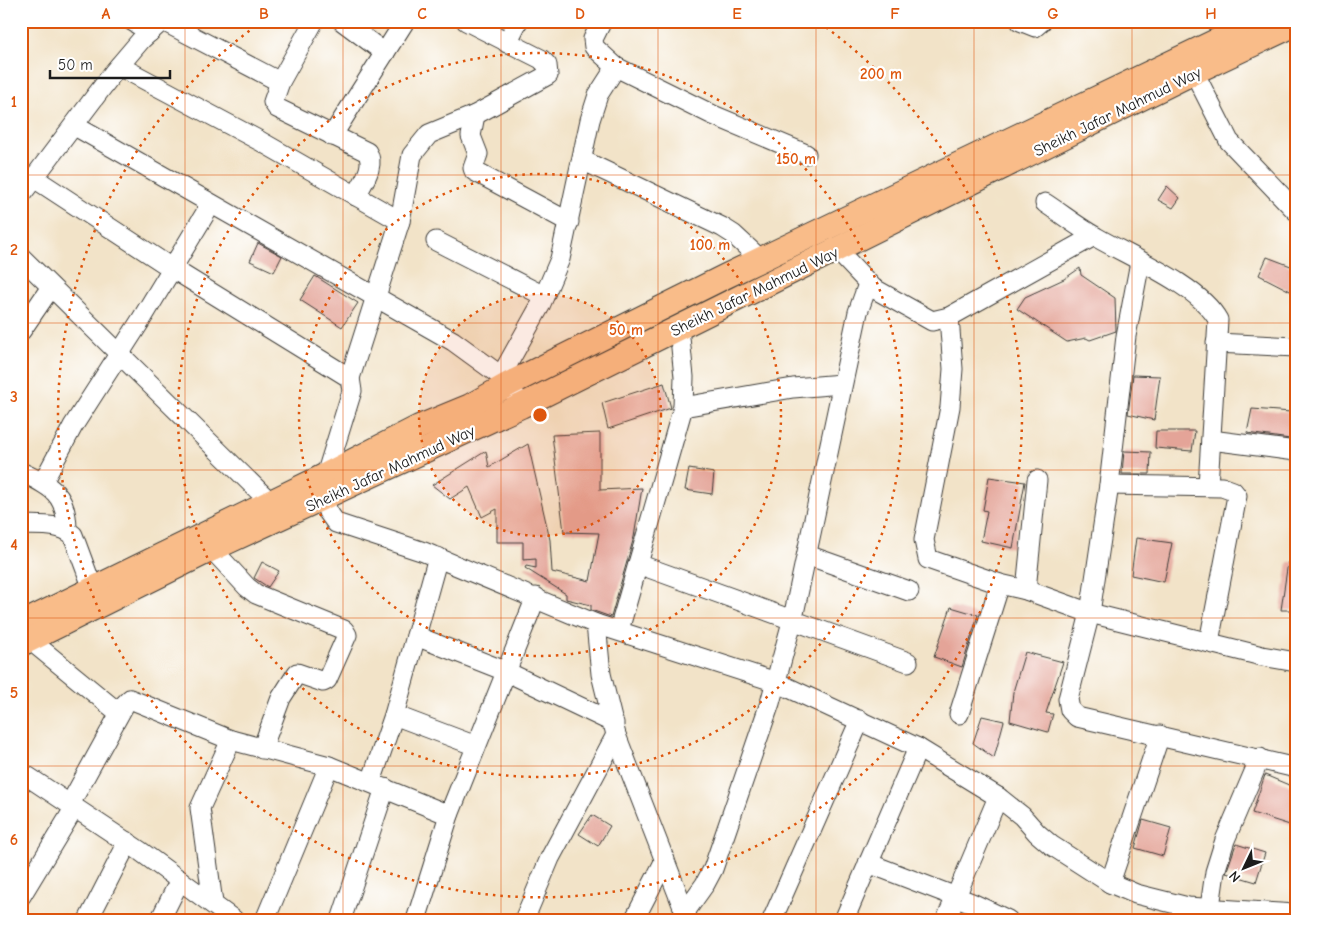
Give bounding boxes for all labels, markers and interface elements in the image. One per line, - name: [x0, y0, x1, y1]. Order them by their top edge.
- text: A: [102, 5, 111, 23]
- text: B: [259, 5, 269, 23]
- text: C: [417, 5, 427, 23]
- text: D: [575, 5, 585, 23]
- text: E: [732, 5, 742, 23]
- text: F: [890, 5, 900, 23]
- text: G: [1047, 5, 1059, 23]
- text: H: [1205, 5, 1217, 23]
- scale bar: [50, 48, 170, 80]
- text: 50 m: [58, 56, 93, 74]
- street label: Sheikh Jafar Mahmud Way: [1031, 63, 1205, 160]
- text: 200 m: [860, 65, 902, 83]
- text: 1: [11, 93, 17, 111]
- text: 150 m: [776, 150, 816, 168]
- text: 100 m: [690, 236, 730, 254]
- text: 2: [10, 241, 18, 259]
- street label: Sheikh Jafar Mahmud Way: [668, 243, 842, 340]
- text: 50 m: [609, 321, 643, 339]
- text: 3: [10, 388, 18, 406]
- centre of rings: [531, 406, 549, 424]
- street label: Sheikh Jafar Mahmud Way: [303, 421, 478, 516]
- text: 4: [10, 536, 18, 554]
- text: 5: [10, 684, 18, 702]
- text: 6: [10, 831, 18, 849]
- north arrow: [1220, 844, 1270, 894]
- text: N: [1226, 867, 1244, 886]

